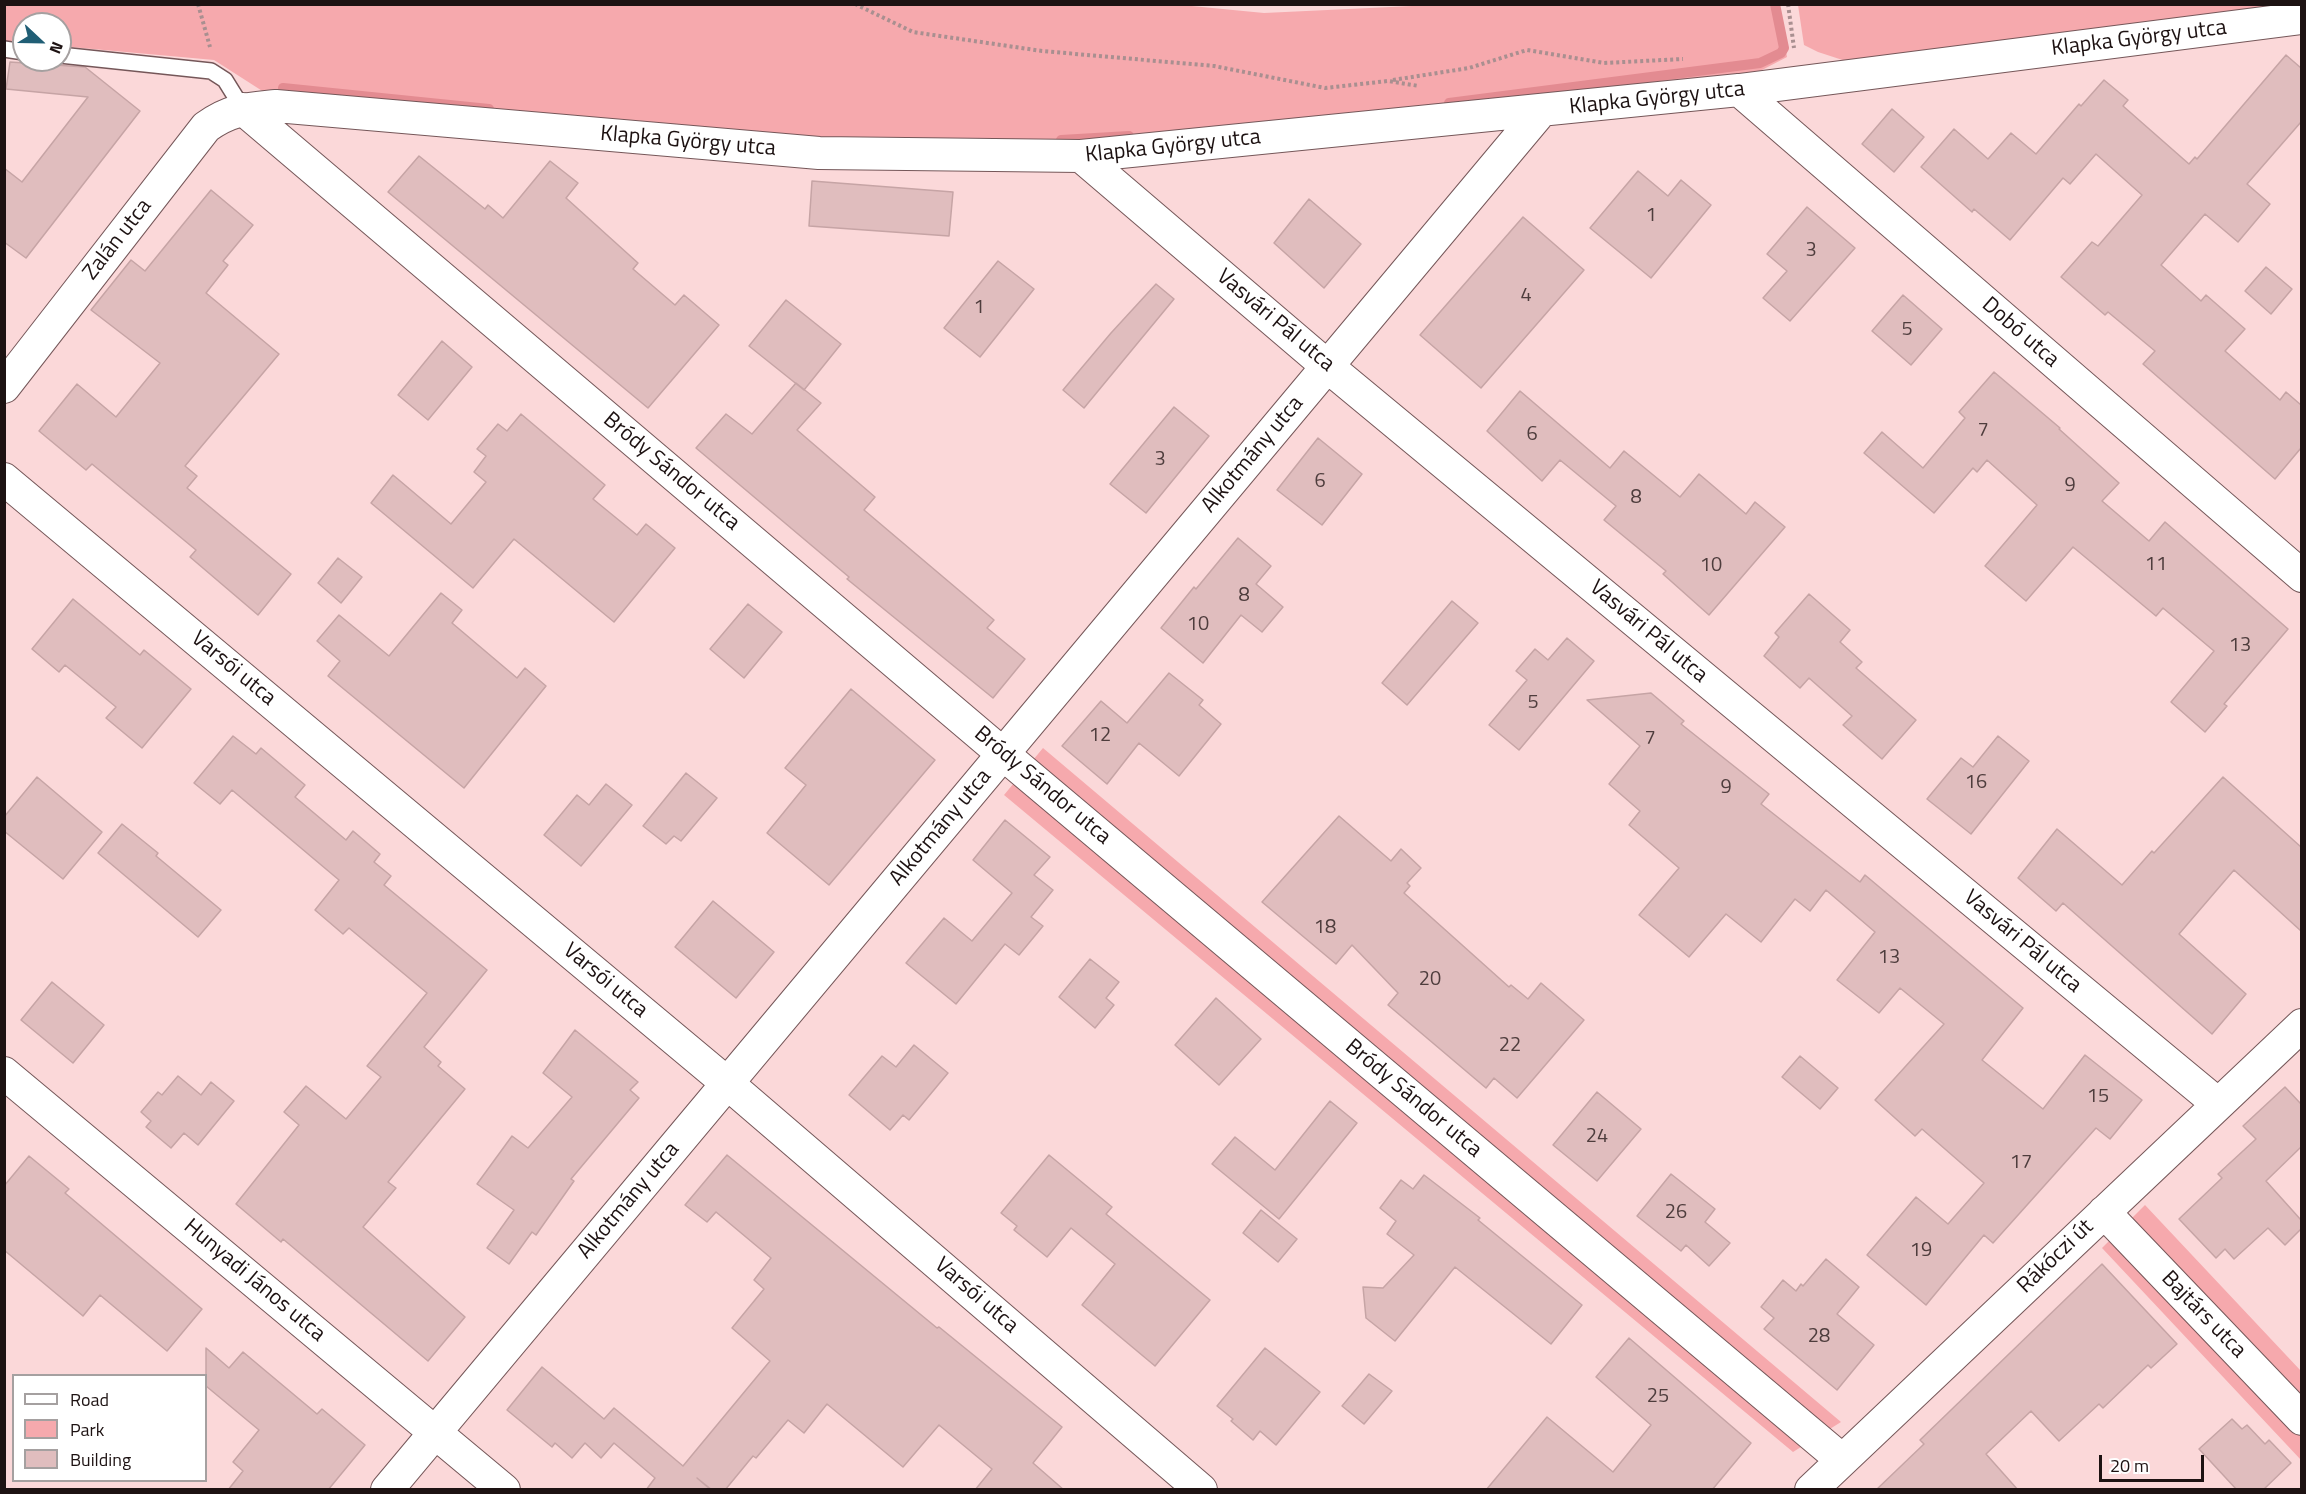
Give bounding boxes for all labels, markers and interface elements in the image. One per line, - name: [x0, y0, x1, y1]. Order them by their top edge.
- north arrow: [12, 12, 72, 72]
- street label: Klapka György utca: [2050, 15, 2228, 63]
- text: N: [44, 38, 70, 58]
- street label: Klapka György utca: [1568, 77, 1746, 121]
- street label: Klapka György utca: [599, 121, 777, 163]
- street label: Klapka György utca: [1084, 125, 1262, 169]
- street label: Zalán utca: [78, 194, 158, 286]
- house number: 1: [1645, 204, 1657, 228]
- house number: 3: [1805, 239, 1817, 263]
- street label: Vasvári Pál utca: [1211, 264, 1339, 378]
- house number: 4: [1520, 284, 1532, 308]
- street label: Dobó utca: [1976, 292, 2064, 374]
- house number: 1: [973, 296, 985, 320]
- house number: 5: [1901, 318, 1913, 342]
- street label: Alkotmány utca: [1197, 391, 1309, 519]
- street label: Bródy Sándor utca: [597, 407, 745, 537]
- house number: 7: [1977, 419, 1989, 443]
- house number: 6: [1526, 423, 1538, 447]
- house number: 3: [1154, 448, 1166, 472]
- house number: 6: [1314, 470, 1326, 494]
- house number: 9: [2064, 474, 2076, 498]
- house number: 8: [1630, 486, 1642, 510]
- house number: 11: [2145, 553, 2167, 577]
- house number: 10: [1700, 554, 1722, 578]
- street label: Vasvári Pál utca: [1584, 575, 1712, 689]
- house number: 8: [1238, 584, 1250, 608]
- house number: 10: [1187, 613, 1209, 637]
- street label: Varsói utca: [185, 626, 281, 712]
- house number: 13: [2229, 634, 2251, 658]
- house number: 5: [1527, 691, 1539, 715]
- street label: Bródy Sándor utca: [968, 721, 1116, 851]
- house number: 12: [1089, 724, 1111, 748]
- house number: 7: [1644, 727, 1656, 751]
- street label: Alkotmány utca: [885, 764, 997, 892]
- house number: 16: [1965, 771, 1987, 795]
- house number: 9: [1720, 776, 1732, 800]
- street label: Vasvári Pál utca: [1958, 885, 2086, 999]
- house number: 18: [1314, 916, 1336, 940]
- street label: Varsói utca: [557, 938, 653, 1024]
- house number: 13: [1878, 946, 1900, 970]
- house number: 20: [1419, 968, 1441, 992]
- street label: Bródy Sándor utca: [1339, 1034, 1487, 1164]
- house number: 22: [1499, 1034, 1521, 1058]
- house number: 15: [2087, 1085, 2109, 1109]
- house number: 24: [1586, 1125, 1608, 1149]
- street label: Alkotmány utca: [573, 1137, 685, 1265]
- house number: 17: [2010, 1151, 2032, 1175]
- house number: 26: [1665, 1201, 1687, 1225]
- street label: Hunyadi János utca: [178, 1214, 330, 1348]
- street label: Rákóczi út: [2013, 1214, 2099, 1300]
- house number: 19: [1910, 1239, 1932, 1263]
- street label: Varsói utca: [929, 1252, 1023, 1340]
- street label: Bajtárs utca: [2155, 1266, 2251, 1364]
- house number: 28: [1808, 1325, 1830, 1349]
- legend: [12, 1374, 207, 1482]
- house number: 25: [1647, 1385, 1669, 1409]
- text: Road: [70, 1386, 109, 1413]
- text: Park: [70, 1416, 104, 1443]
- scale bar: [2102, 1443, 2207, 1481]
- text: Building: [70, 1446, 131, 1473]
- text: 20 m: [2110, 1452, 2149, 1479]

